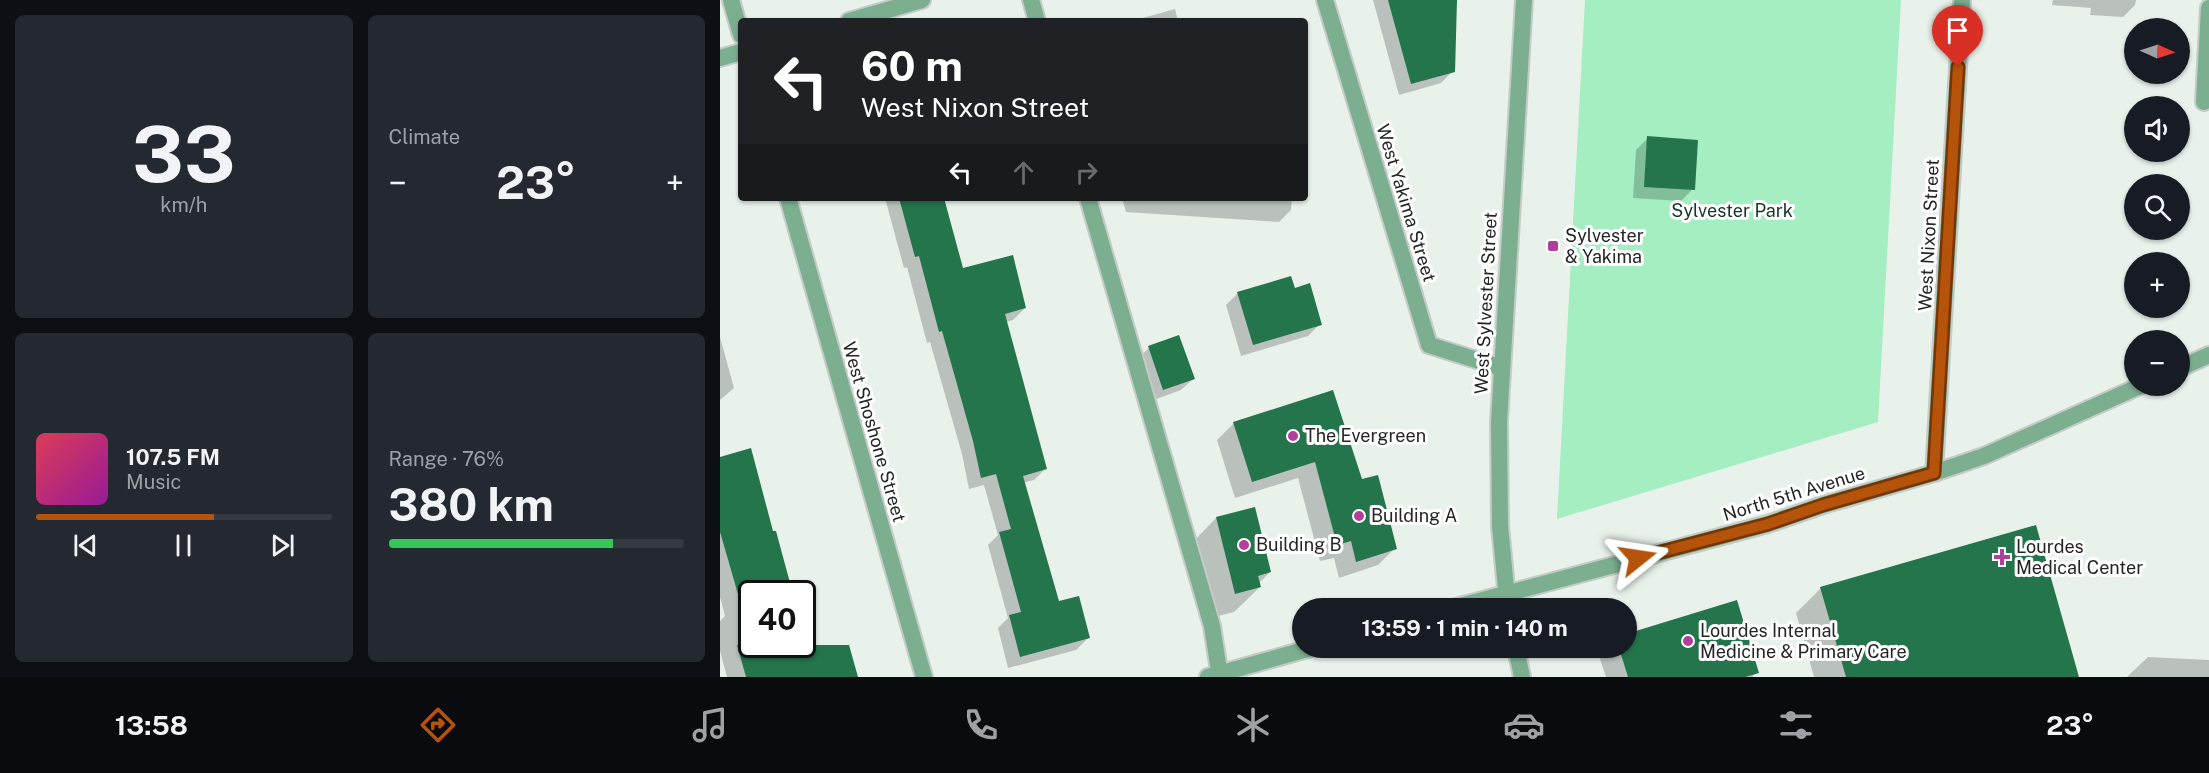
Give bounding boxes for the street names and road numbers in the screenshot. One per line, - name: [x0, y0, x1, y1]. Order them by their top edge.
- street label: West Yakima Street: [1373, 122, 1440, 284]
- street label: West Nixon Street: [1914, 158, 1943, 311]
- street label: West Sylvester Street: [1470, 211, 1501, 395]
- street label: West Shoshone Street: [839, 339, 910, 524]
- street label: North 5th Avenue: [1720, 462, 1867, 525]

